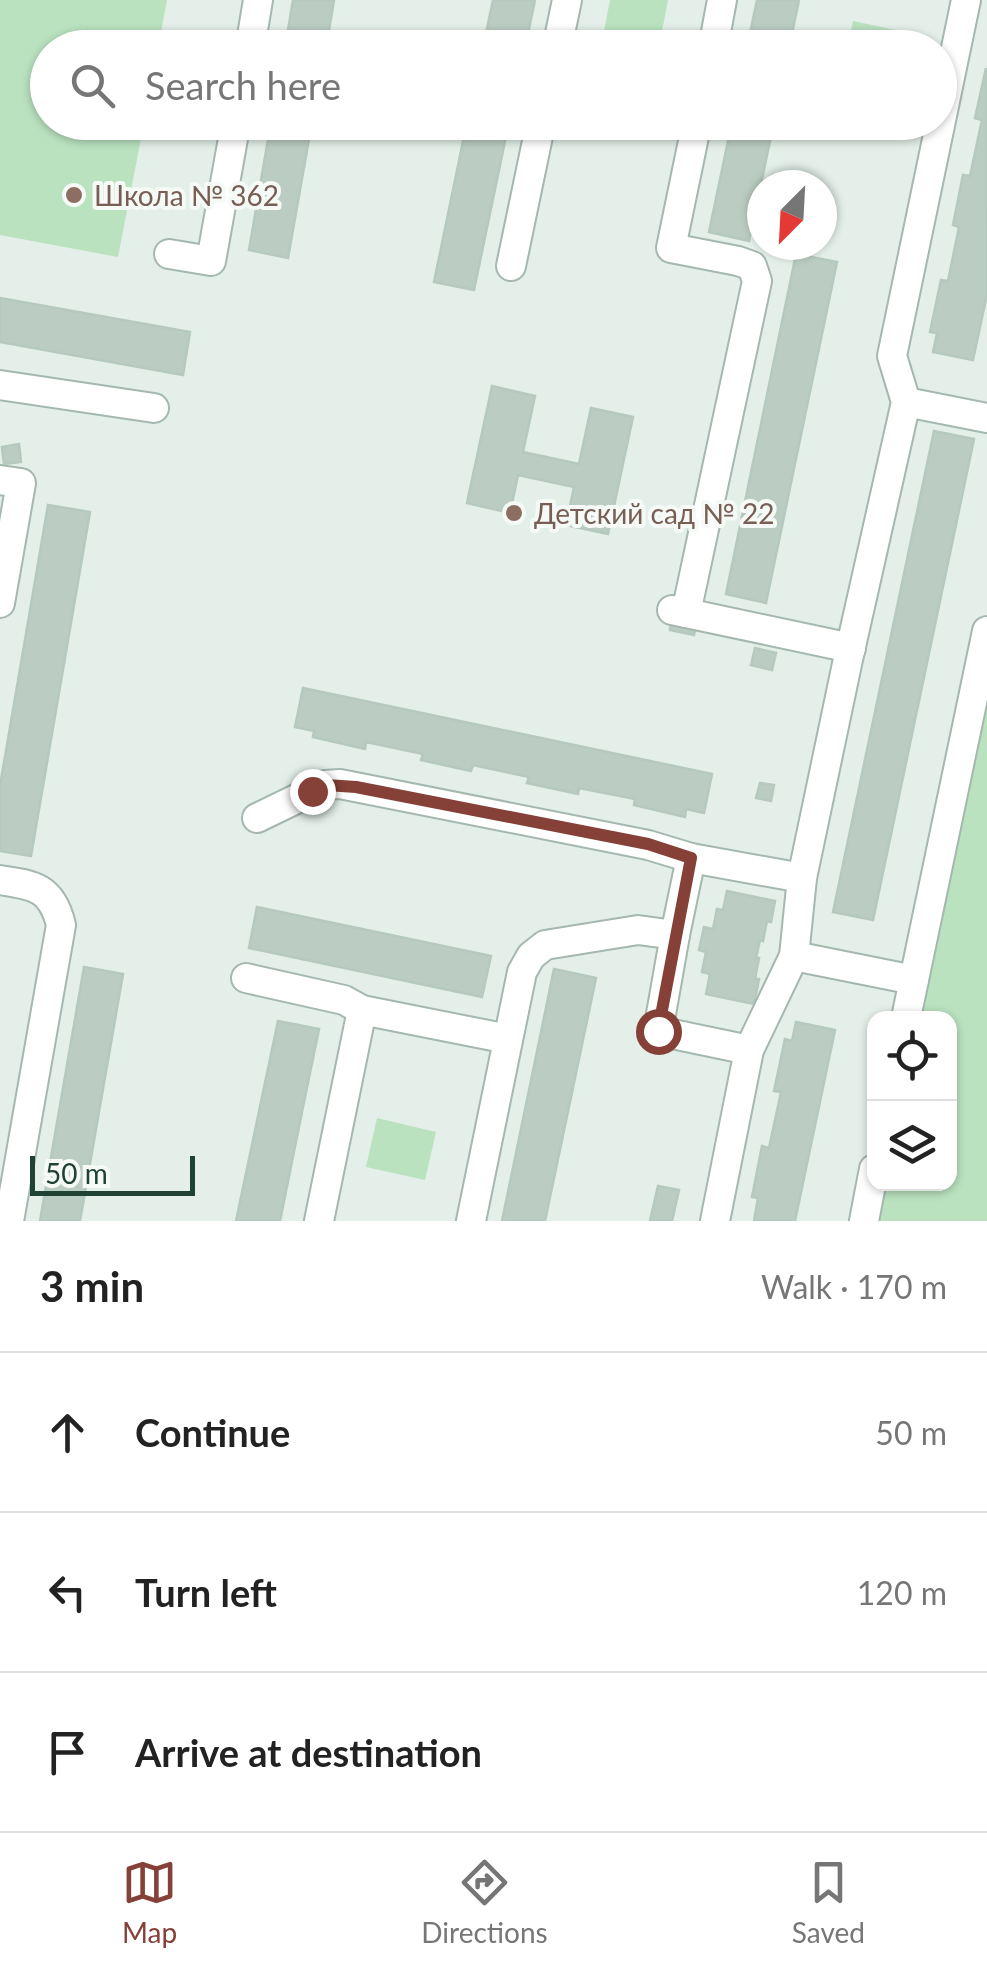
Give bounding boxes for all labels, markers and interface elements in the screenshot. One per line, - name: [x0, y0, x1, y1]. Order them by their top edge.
- search box: [30, 30, 957, 140]
- icon: search: [65, 58, 120, 113]
- text: Search here: [145, 62, 341, 108]
- north arrow: [747, 170, 837, 260]
- place label: Школа № 362: [94, 178, 279, 212]
- marker: Школа № 362: [63, 184, 85, 206]
- place label: Детский сад № 22: [534, 496, 774, 530]
- marker: Детский сад № 22: [503, 502, 525, 524]
- route end: [290, 769, 336, 815]
- route start: [636, 1009, 682, 1055]
- map controls: [867, 1011, 957, 1191]
- button: locate: [867, 1011, 957, 1101]
- button: layers: [867, 1101, 957, 1191]
- scale bar: [30, 1151, 195, 1196]
- text: 50 m: [45, 1156, 108, 1190]
- text: 3 min: [40, 1261, 144, 1311]
- text: Walk · 170 m: [761, 1267, 947, 1306]
- icon: ahead: [40, 1405, 95, 1460]
- text: Continue: [135, 1409, 290, 1455]
- text: 50 m: [875, 1413, 947, 1452]
- icon: left: [40, 1565, 95, 1620]
- text: Turn left: [135, 1569, 277, 1615]
- text: 120 m: [857, 1573, 947, 1612]
- icon: arrive: [40, 1725, 95, 1780]
- text: Arrive at destination: [135, 1729, 482, 1775]
- tab: Map: [122, 1855, 177, 1949]
- tab: Directions: [421, 1855, 548, 1949]
- tab: Saved: [792, 1855, 865, 1949]

